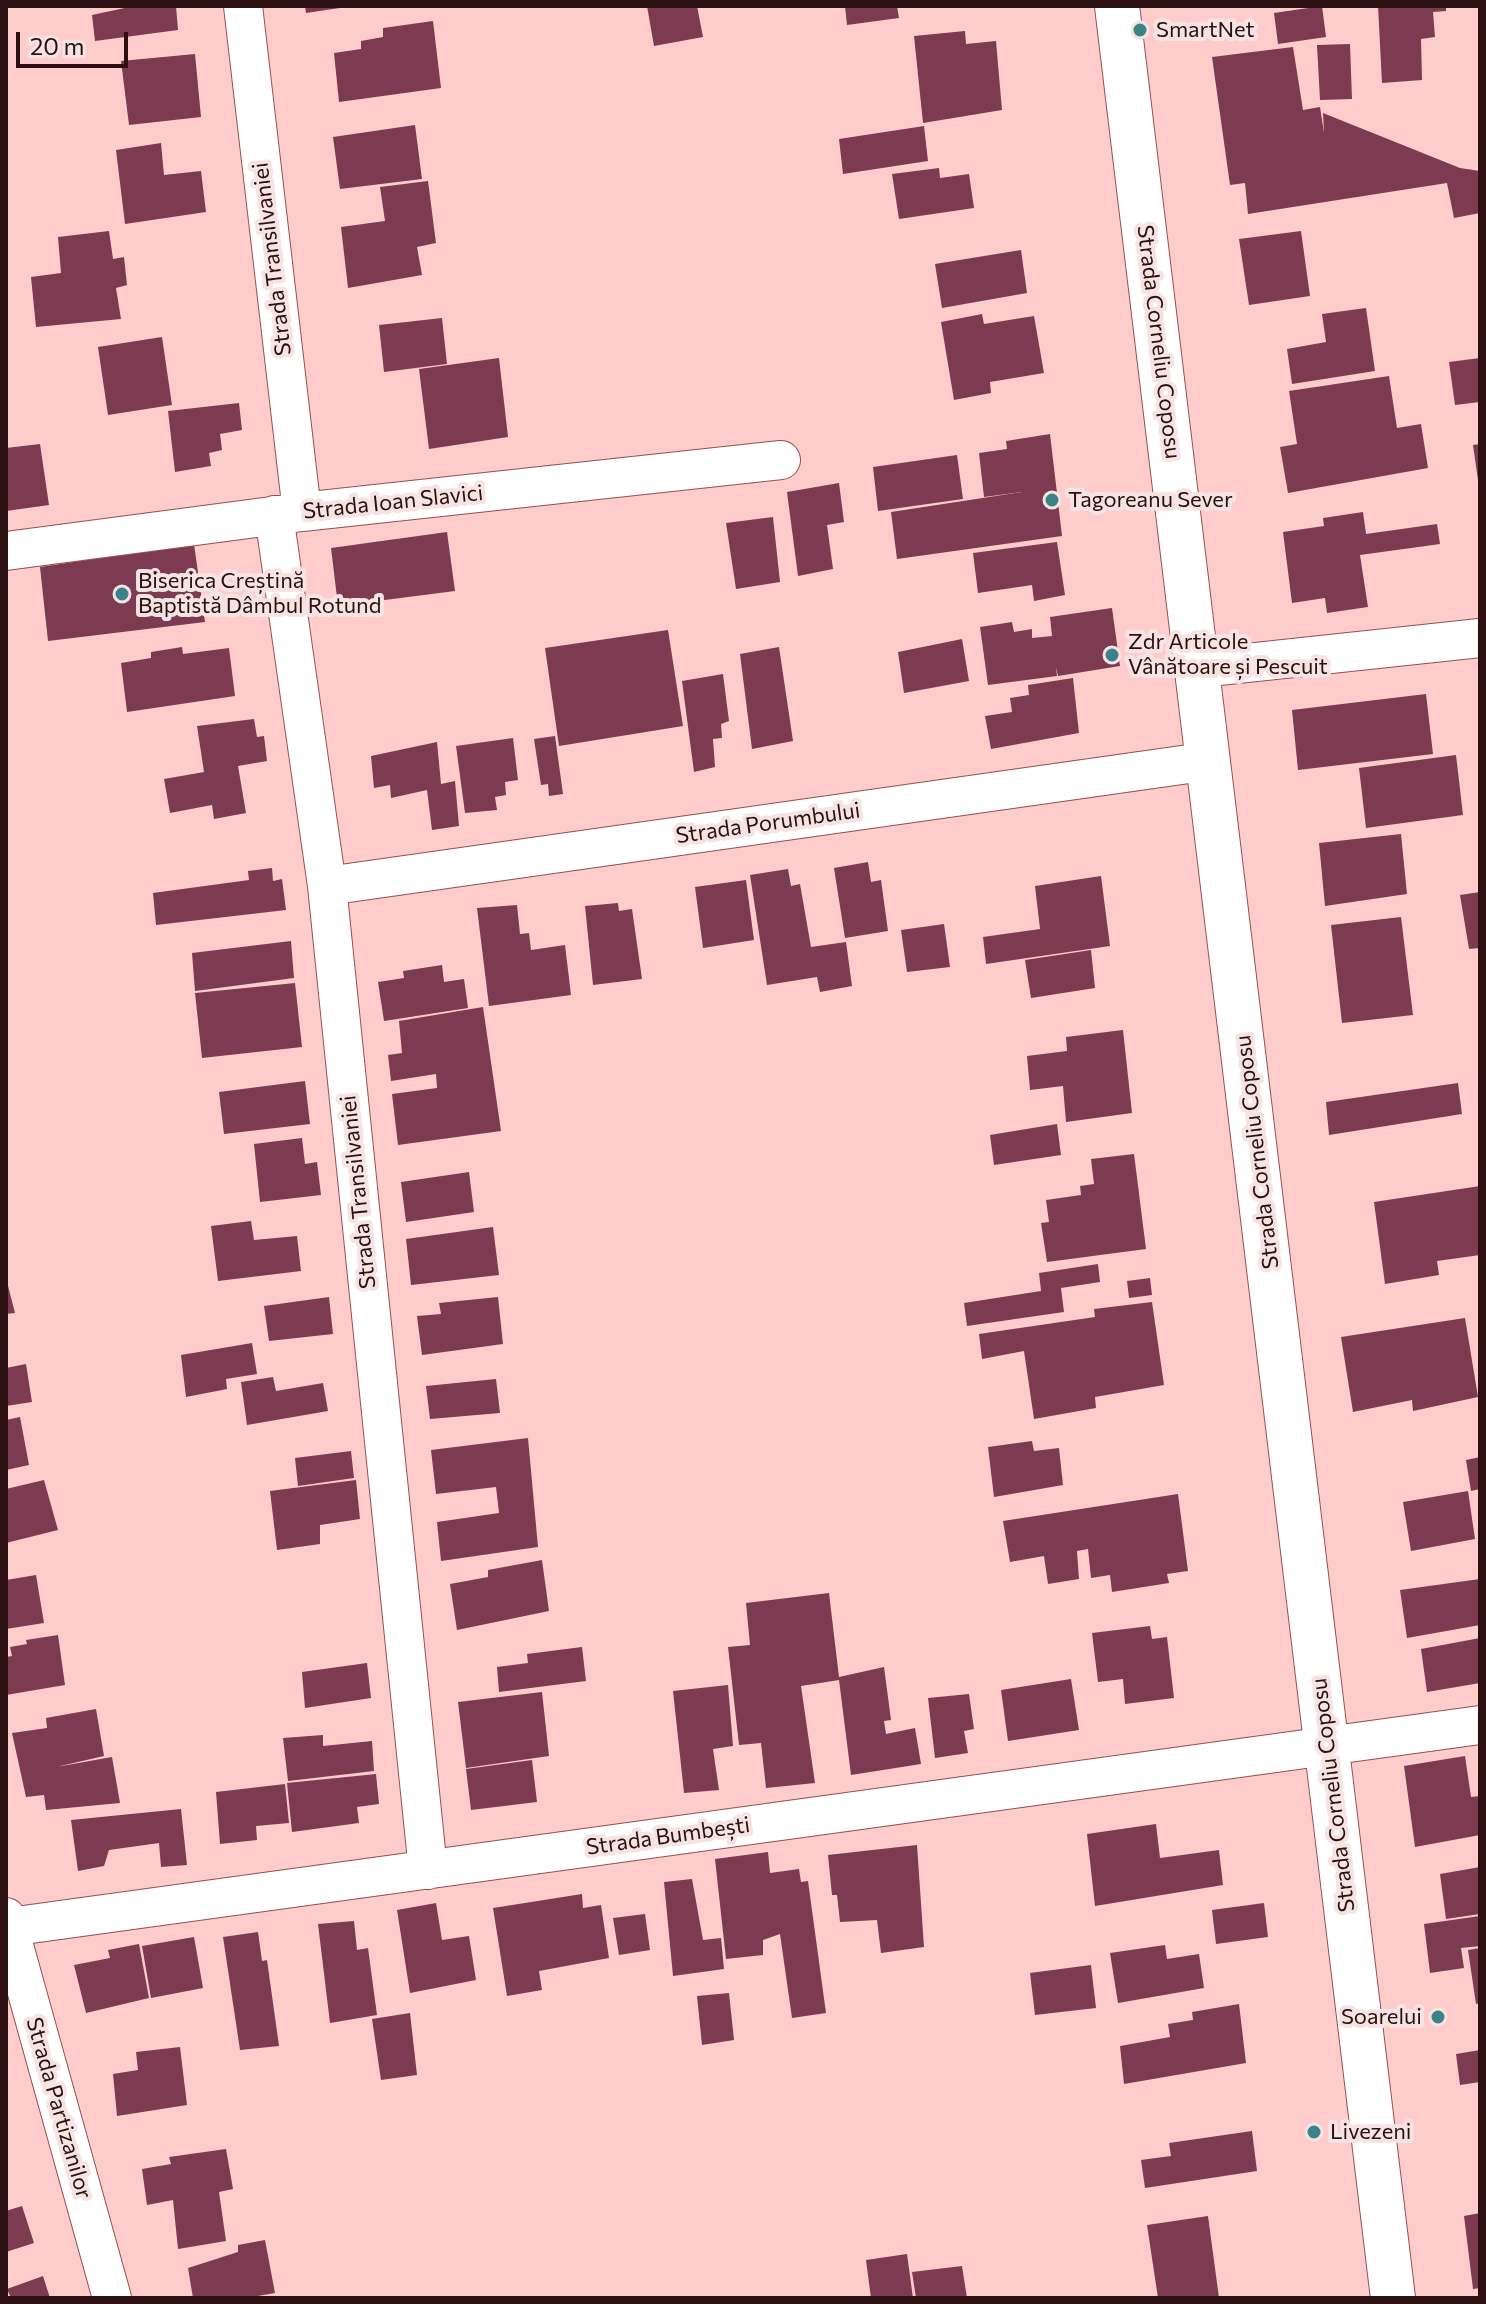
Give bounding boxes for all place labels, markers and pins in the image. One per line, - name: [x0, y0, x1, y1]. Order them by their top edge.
- place label: SmartNet: [1156, 17, 1254, 43]
- marker: SmartNet: [1131, 21, 1149, 39]
- place label: Tagoreanu Sever: [1068, 487, 1233, 513]
- marker: Tagoreanu Sever: [1043, 491, 1061, 509]
- place label: Biserica Creștină Baptistă Dâmbul Rotund: [138, 568, 381, 620]
- marker: Biserica Creștină Baptistă Dâmbul Rotund: [113, 585, 131, 603]
- place label: Zdr Articole Vânătoare și Pescuit: [1128, 629, 1328, 680]
- marker: Zdr Articole Vânătoare și Pescuit: [1103, 646, 1121, 664]
- place label: Soarelui: [1341, 2004, 1422, 2030]
- marker: Soarelui: [1429, 2008, 1447, 2026]
- place label: Livezeni: [1330, 2119, 1412, 2145]
- marker: Livezeni: [1305, 2123, 1323, 2141]

